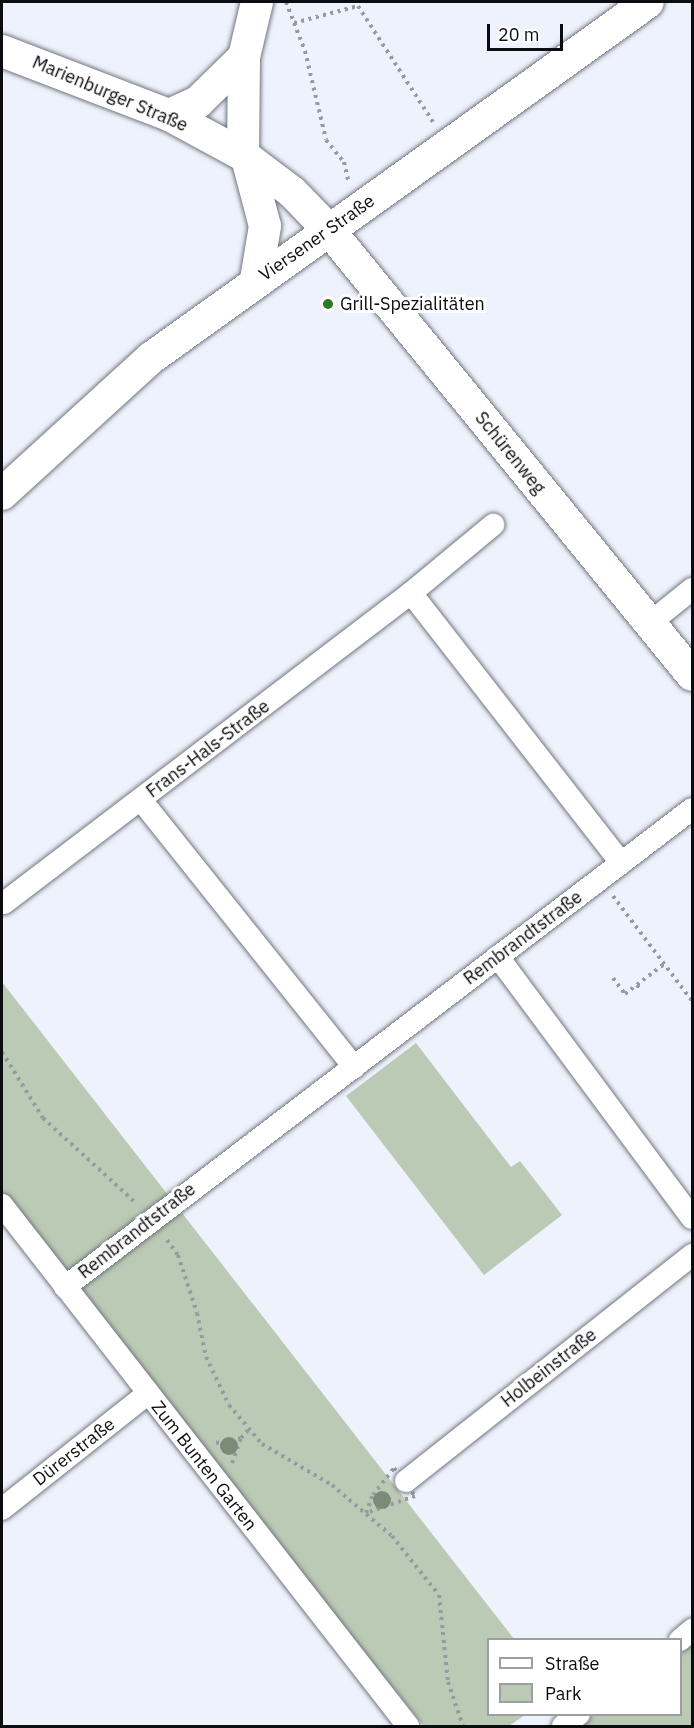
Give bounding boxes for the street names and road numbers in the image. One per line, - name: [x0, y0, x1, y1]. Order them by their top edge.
- street label: Marienburger Straße: [29, 51, 191, 137]
- street label: Viersener Straße: [255, 190, 379, 286]
- street label: Schürenweg: [470, 407, 550, 499]
- street label: Frans-Hals-Straße: [142, 696, 274, 802]
- street label: Rembrandtstraße: [459, 886, 587, 990]
- street label: Rembrandtstraße: [74, 1178, 200, 1284]
- street label: Holbeinstraße: [497, 1324, 601, 1412]
- street label: Zum Bunten Garten: [147, 1397, 261, 1535]
- street label: Dürerstraße: [29, 1413, 119, 1491]

